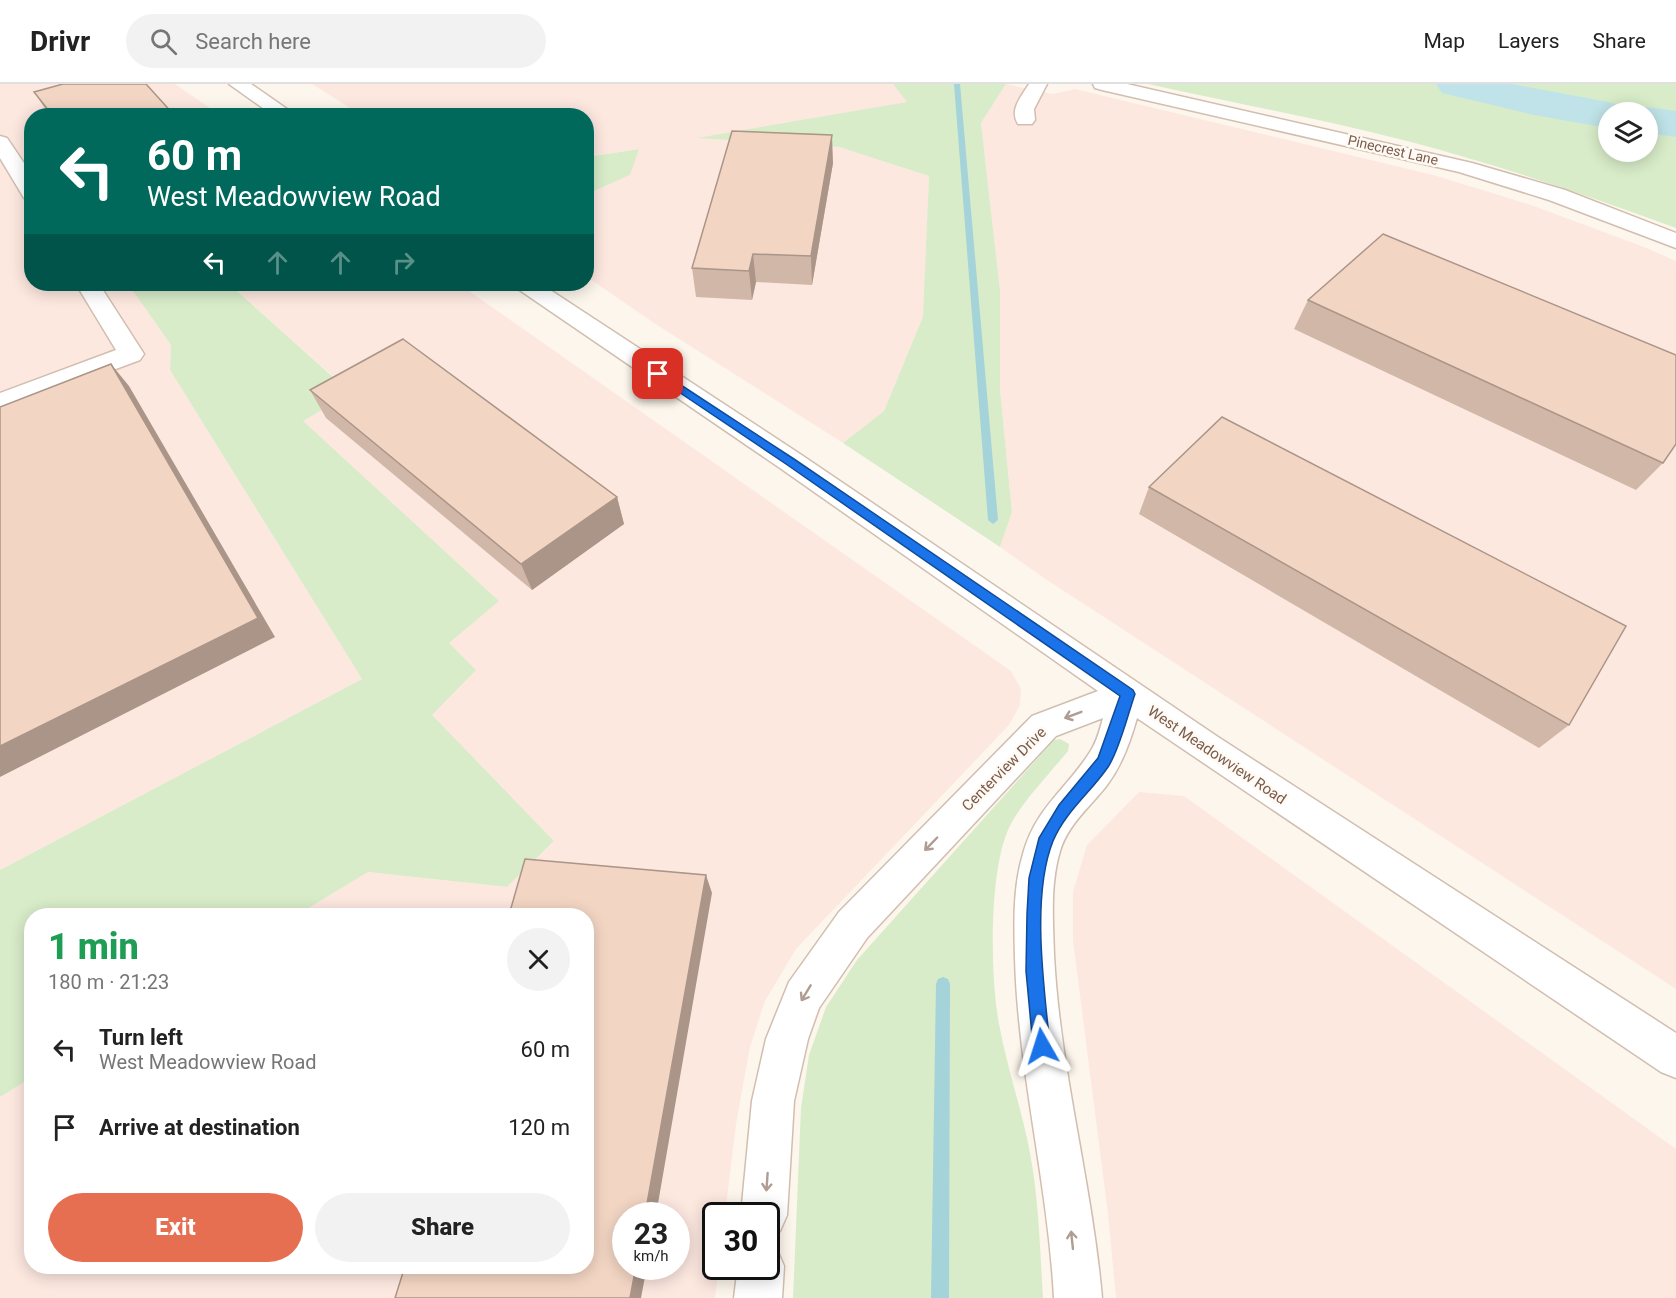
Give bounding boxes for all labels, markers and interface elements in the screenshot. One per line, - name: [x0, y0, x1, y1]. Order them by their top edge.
- search box: [126, 14, 546, 68]
- text: Drivr: [30, 25, 90, 58]
- icon: search: [147, 25, 180, 58]
- text: Search here: [195, 29, 311, 54]
- text: Map: [1423, 29, 1465, 53]
- text: Layers: [1498, 29, 1559, 53]
- text: Share: [1592, 29, 1646, 53]
- map controls: [1598, 102, 1658, 162]
- button: layers: [1598, 102, 1658, 162]
- text: 60 m: [147, 131, 242, 180]
- icon: left: [48, 132, 126, 210]
- street label: Pinecrest Lane: [1346, 132, 1440, 168]
- text: West Meadowview Road: [147, 181, 441, 213]
- icon: left: [198, 246, 231, 279]
- icon: ahead: [261, 246, 294, 279]
- icon: ahead: [324, 246, 357, 279]
- icon: right: [387, 246, 420, 279]
- pin: [632, 348, 683, 399]
- icon: arrive: [641, 357, 674, 390]
- street label: West Meadowview Road: [1144, 702, 1290, 808]
- one-way arrow: [1064, 710, 1083, 721]
- street label: Centerview Drive: [958, 723, 1050, 815]
- one-way arrow: [923, 837, 938, 852]
- text: 1 min: [48, 926, 139, 968]
- button: close: [507, 928, 570, 991]
- text: 180 m · 21:23: [48, 970, 169, 994]
- one-way arrow: [799, 984, 811, 1001]
- position arrow: [1010, 1014, 1074, 1078]
- text: Turn left: [99, 1025, 183, 1050]
- icon: left: [48, 1033, 81, 1066]
- text: 60 m: [521, 1037, 570, 1062]
- text: West Meadowview Road: [99, 1050, 317, 1074]
- icon: arrive: [48, 1111, 81, 1144]
- text: Arrive at destination: [99, 1115, 300, 1140]
- text: 120 m: [508, 1115, 570, 1140]
- one-way arrow: [761, 1172, 772, 1192]
- button: Exit: [48, 1193, 303, 1262]
- button: Share: [315, 1193, 570, 1262]
- speed limit sign: 30: [702, 1202, 780, 1280]
- text: 23: [634, 1216, 668, 1251]
- one-way arrow: [1066, 1230, 1077, 1250]
- text: km/h: [633, 1247, 669, 1265]

